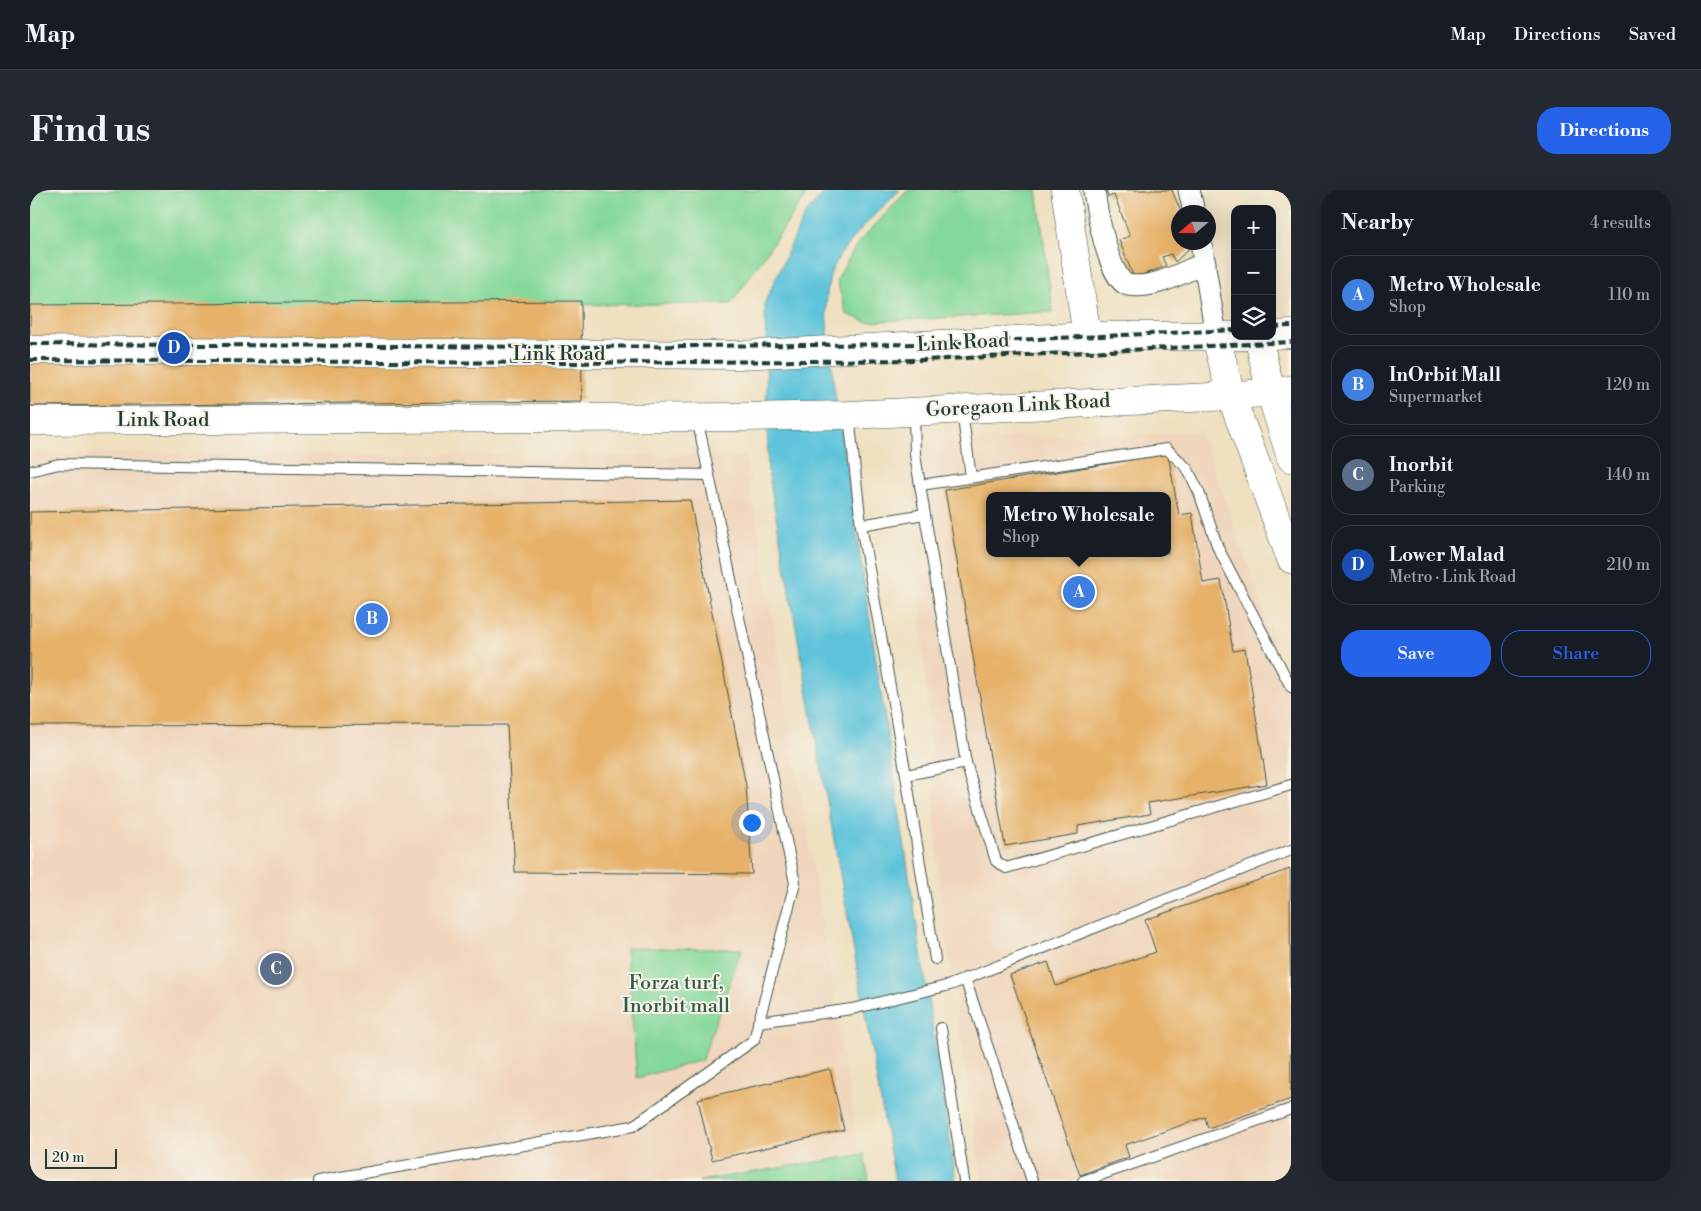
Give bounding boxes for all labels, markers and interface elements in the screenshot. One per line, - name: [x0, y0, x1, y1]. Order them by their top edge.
- text: Map: [25, 20, 75, 50]
- text: Map: [1450, 23, 1486, 46]
- text: Directions: [1514, 23, 1601, 46]
- text: Saved: [1629, 23, 1676, 46]
- button: Directions: [1537, 107, 1671, 154]
- text: Find us: [30, 109, 150, 152]
- north arrow: [1171, 205, 1216, 250]
- map controls: [1231, 205, 1276, 340]
- button: +: [1231, 205, 1276, 250]
- text: Nearby: [1341, 210, 1414, 236]
- text: 4 results: [1590, 213, 1651, 233]
- button: −: [1231, 250, 1276, 295]
- text: Metro Wholesale: [1389, 273, 1541, 297]
- text: A: [1352, 285, 1364, 305]
- text: 110 m: [1608, 285, 1650, 305]
- button: layers: [1231, 295, 1276, 340]
- text: Shop: [1389, 297, 1426, 317]
- street label: Link Road: [916, 328, 1011, 358]
- pin: D: [158, 329, 190, 367]
- street label: Link Road: [513, 342, 606, 367]
- text: InOrbit Mall: [1389, 363, 1501, 387]
- text: B: [1352, 375, 1364, 395]
- text: 120 m: [1606, 375, 1650, 395]
- text: Supermarket: [1389, 387, 1483, 407]
- street label: Goregaon Link Road: [925, 389, 1112, 423]
- street label: Link Road: [117, 408, 210, 433]
- text: Inorbit: [1389, 453, 1453, 477]
- text: C: [1352, 465, 1364, 485]
- text: 140 m: [1606, 465, 1650, 485]
- text: Parking: [1389, 477, 1445, 497]
- popup: [986, 492, 1171, 557]
- text: Metro Wholesale: [1003, 503, 1154, 527]
- text: Shop: [1003, 527, 1040, 547]
- text: Lower Malad: [1389, 543, 1505, 567]
- text: D: [1352, 555, 1364, 575]
- text: 210 m: [1606, 555, 1650, 575]
- text: Metro · Link Road: [1389, 567, 1516, 587]
- pin: A: [1063, 573, 1095, 611]
- pin: B: [356, 600, 388, 638]
- button: Save: [1341, 630, 1491, 677]
- button: Share: [1501, 630, 1651, 677]
- your location: [739, 810, 765, 836]
- pin: C: [260, 950, 292, 988]
- park label: Forza turf, Inorbit mall: [622, 971, 730, 1019]
- scale bar: [45, 1146, 118, 1169]
- text: 20 m: [52, 1149, 84, 1167]

